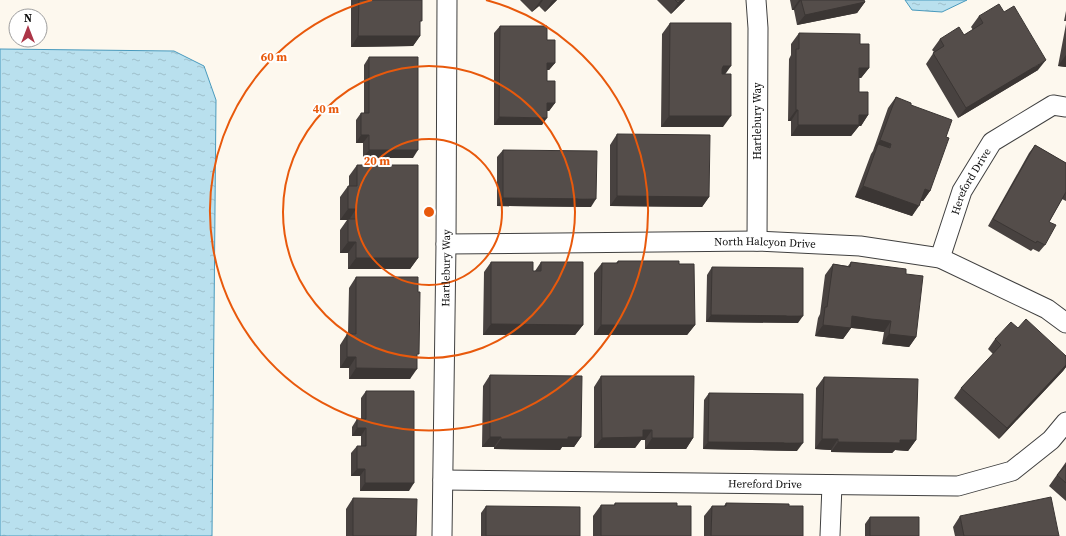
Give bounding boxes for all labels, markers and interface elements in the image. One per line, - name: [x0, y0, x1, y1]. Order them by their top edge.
- north arrow: [8, 8, 48, 48]
- text: N: [24, 11, 32, 26]
- text: 60 m: [261, 49, 287, 65]
- street label: Hartlebury Way: [750, 82, 765, 160]
- text: 40 m: [313, 101, 339, 117]
- street label: Hereford Drive: [948, 145, 995, 217]
- text: 20 m: [364, 153, 390, 169]
- centre of rings: [422, 205, 436, 219]
- street label: Hartlebury Way: [438, 229, 454, 307]
- street label: North Halcyon Drive: [714, 234, 816, 252]
- street label: Hereford Drive: [728, 476, 802, 492]

